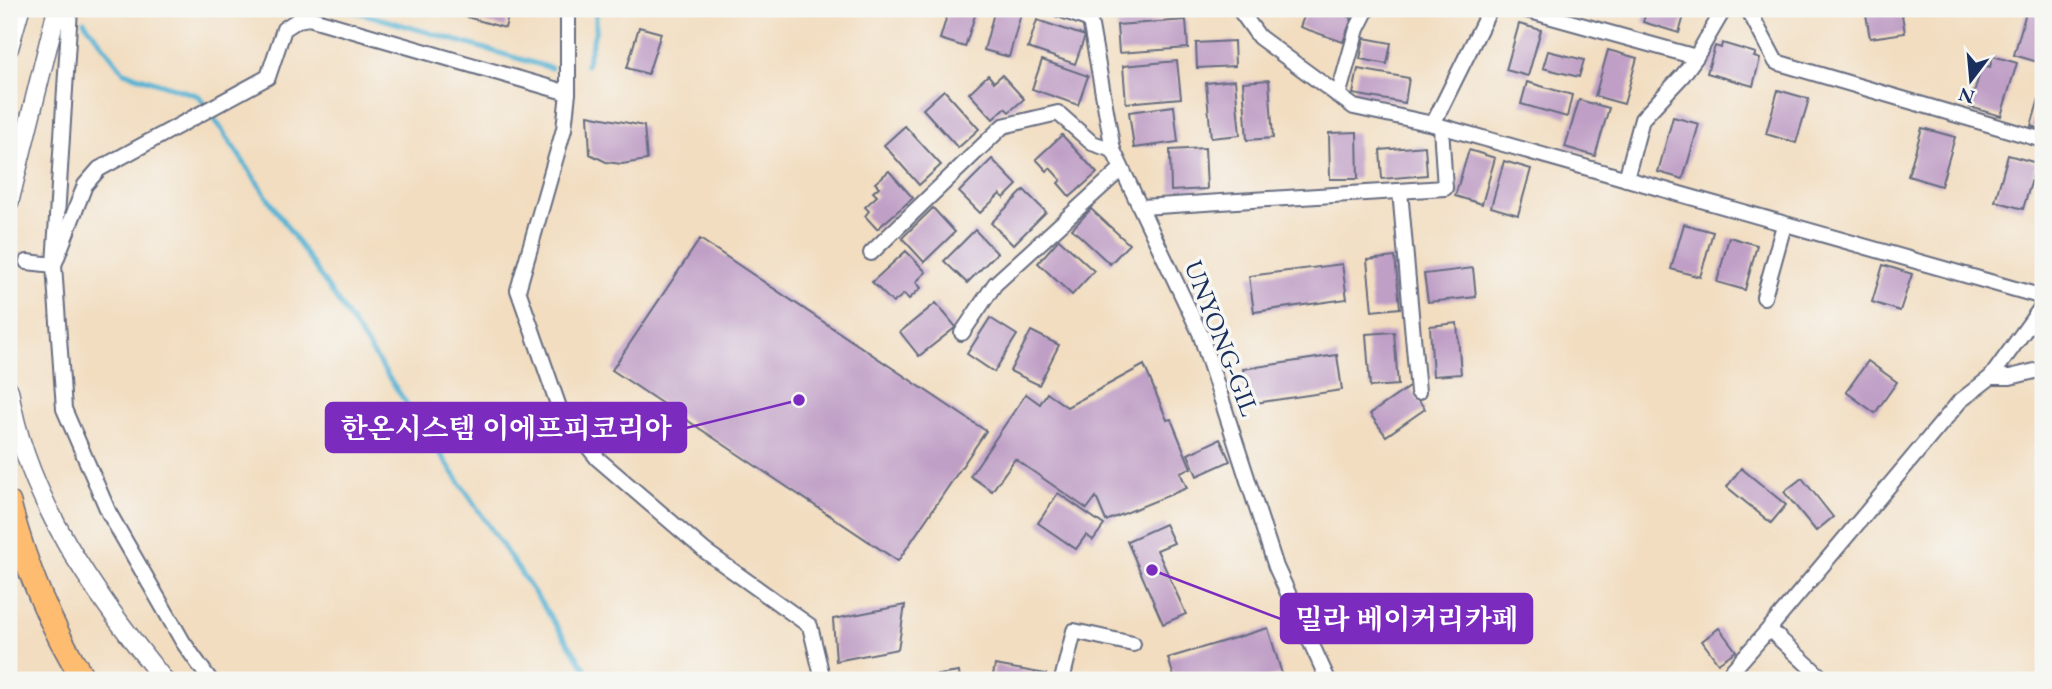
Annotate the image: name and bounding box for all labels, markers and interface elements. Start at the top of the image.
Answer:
north arrow [1937,46,2007,116]
text: N [1955,82,1977,110]
street label: UNYONG-GIL [1177,255,1267,421]
callout: 한온시스템 이에프피코리아 [326,403,686,452]
text: 한온시스템 이에프피코리아 [340,410,673,446]
callout: 밀라 베이커리카페 [1281,594,1532,643]
text: 밀라 베이커리카페 [1295,601,1519,637]

